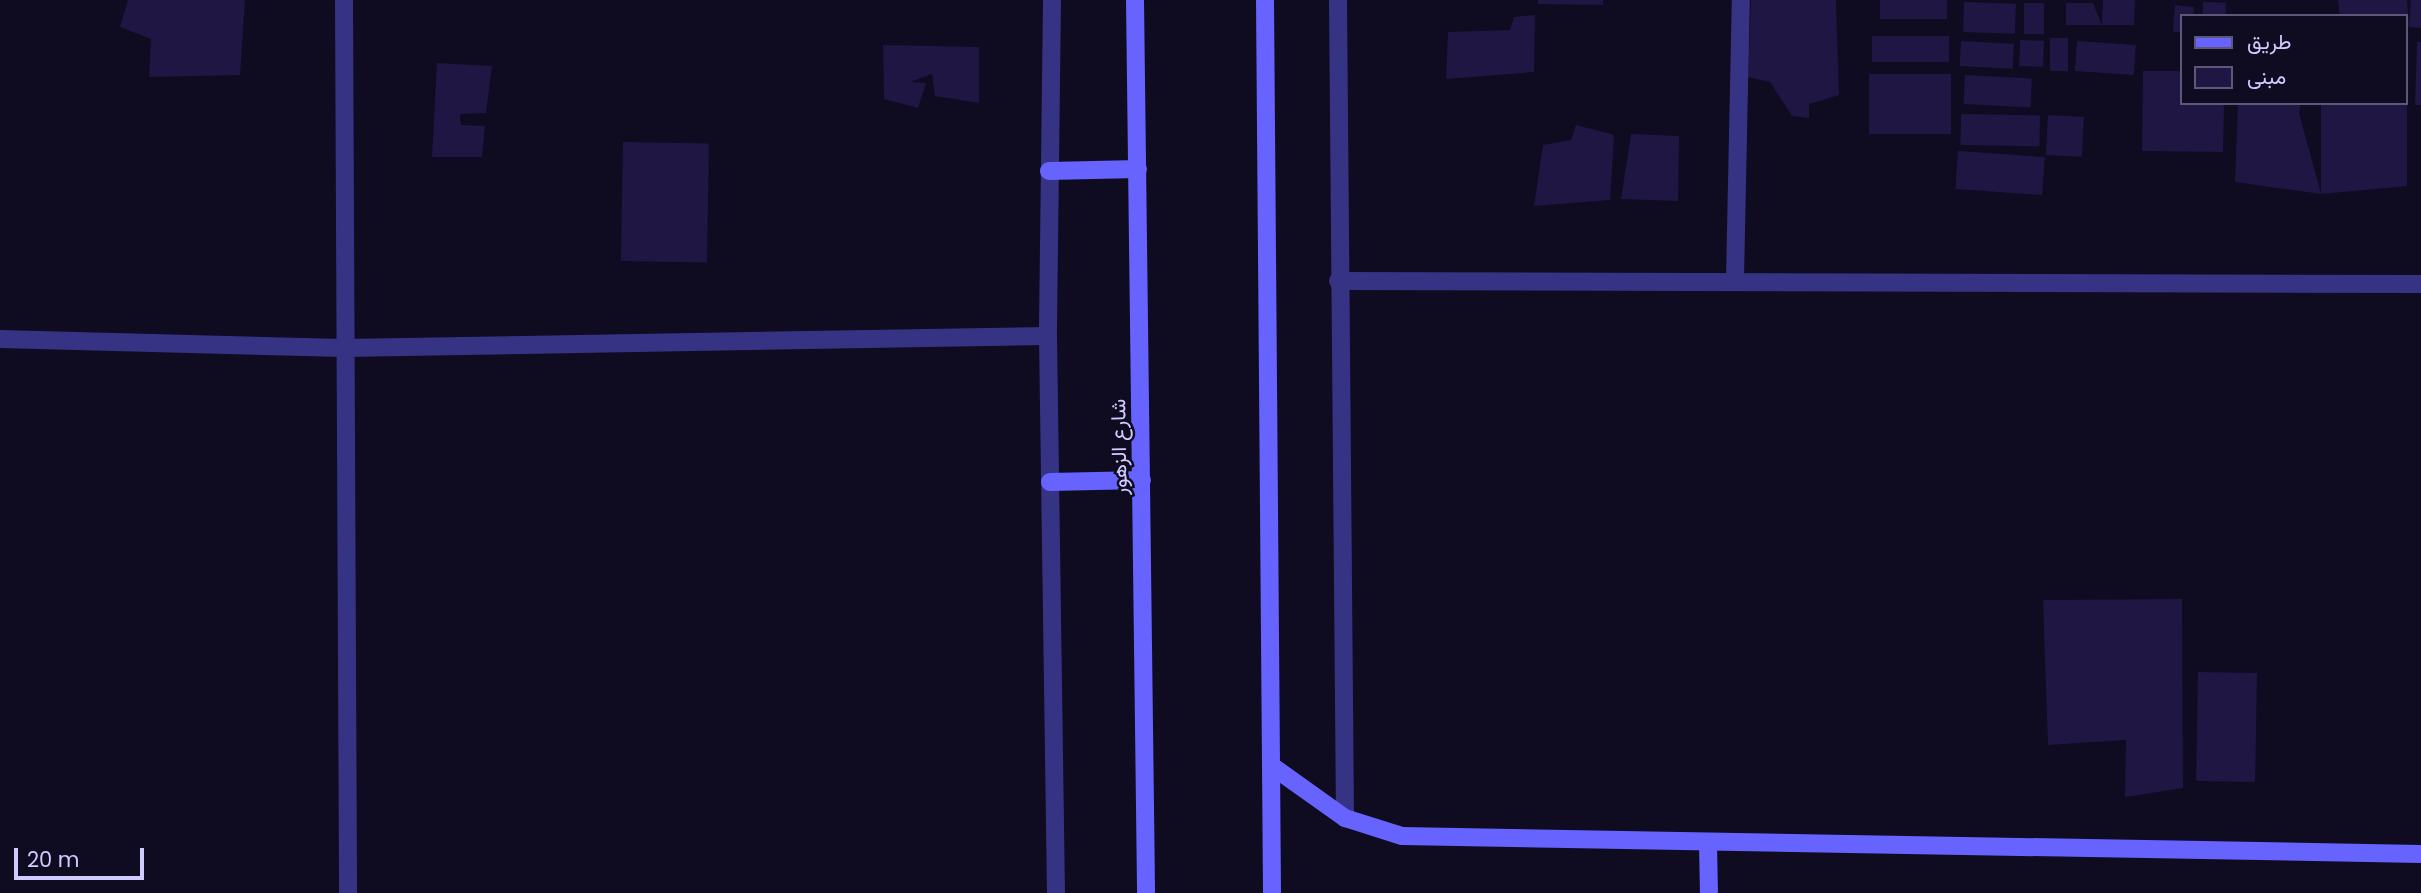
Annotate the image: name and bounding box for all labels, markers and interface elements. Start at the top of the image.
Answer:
legend [2180,14,2407,105]
text: طريق [2247,27,2292,56]
text: مبنى [2247,62,2286,91]
street label: شارع الزهور [1106,399,1132,495]
scale bar [18,834,147,878]
text: 20 m [27,845,80,874]

